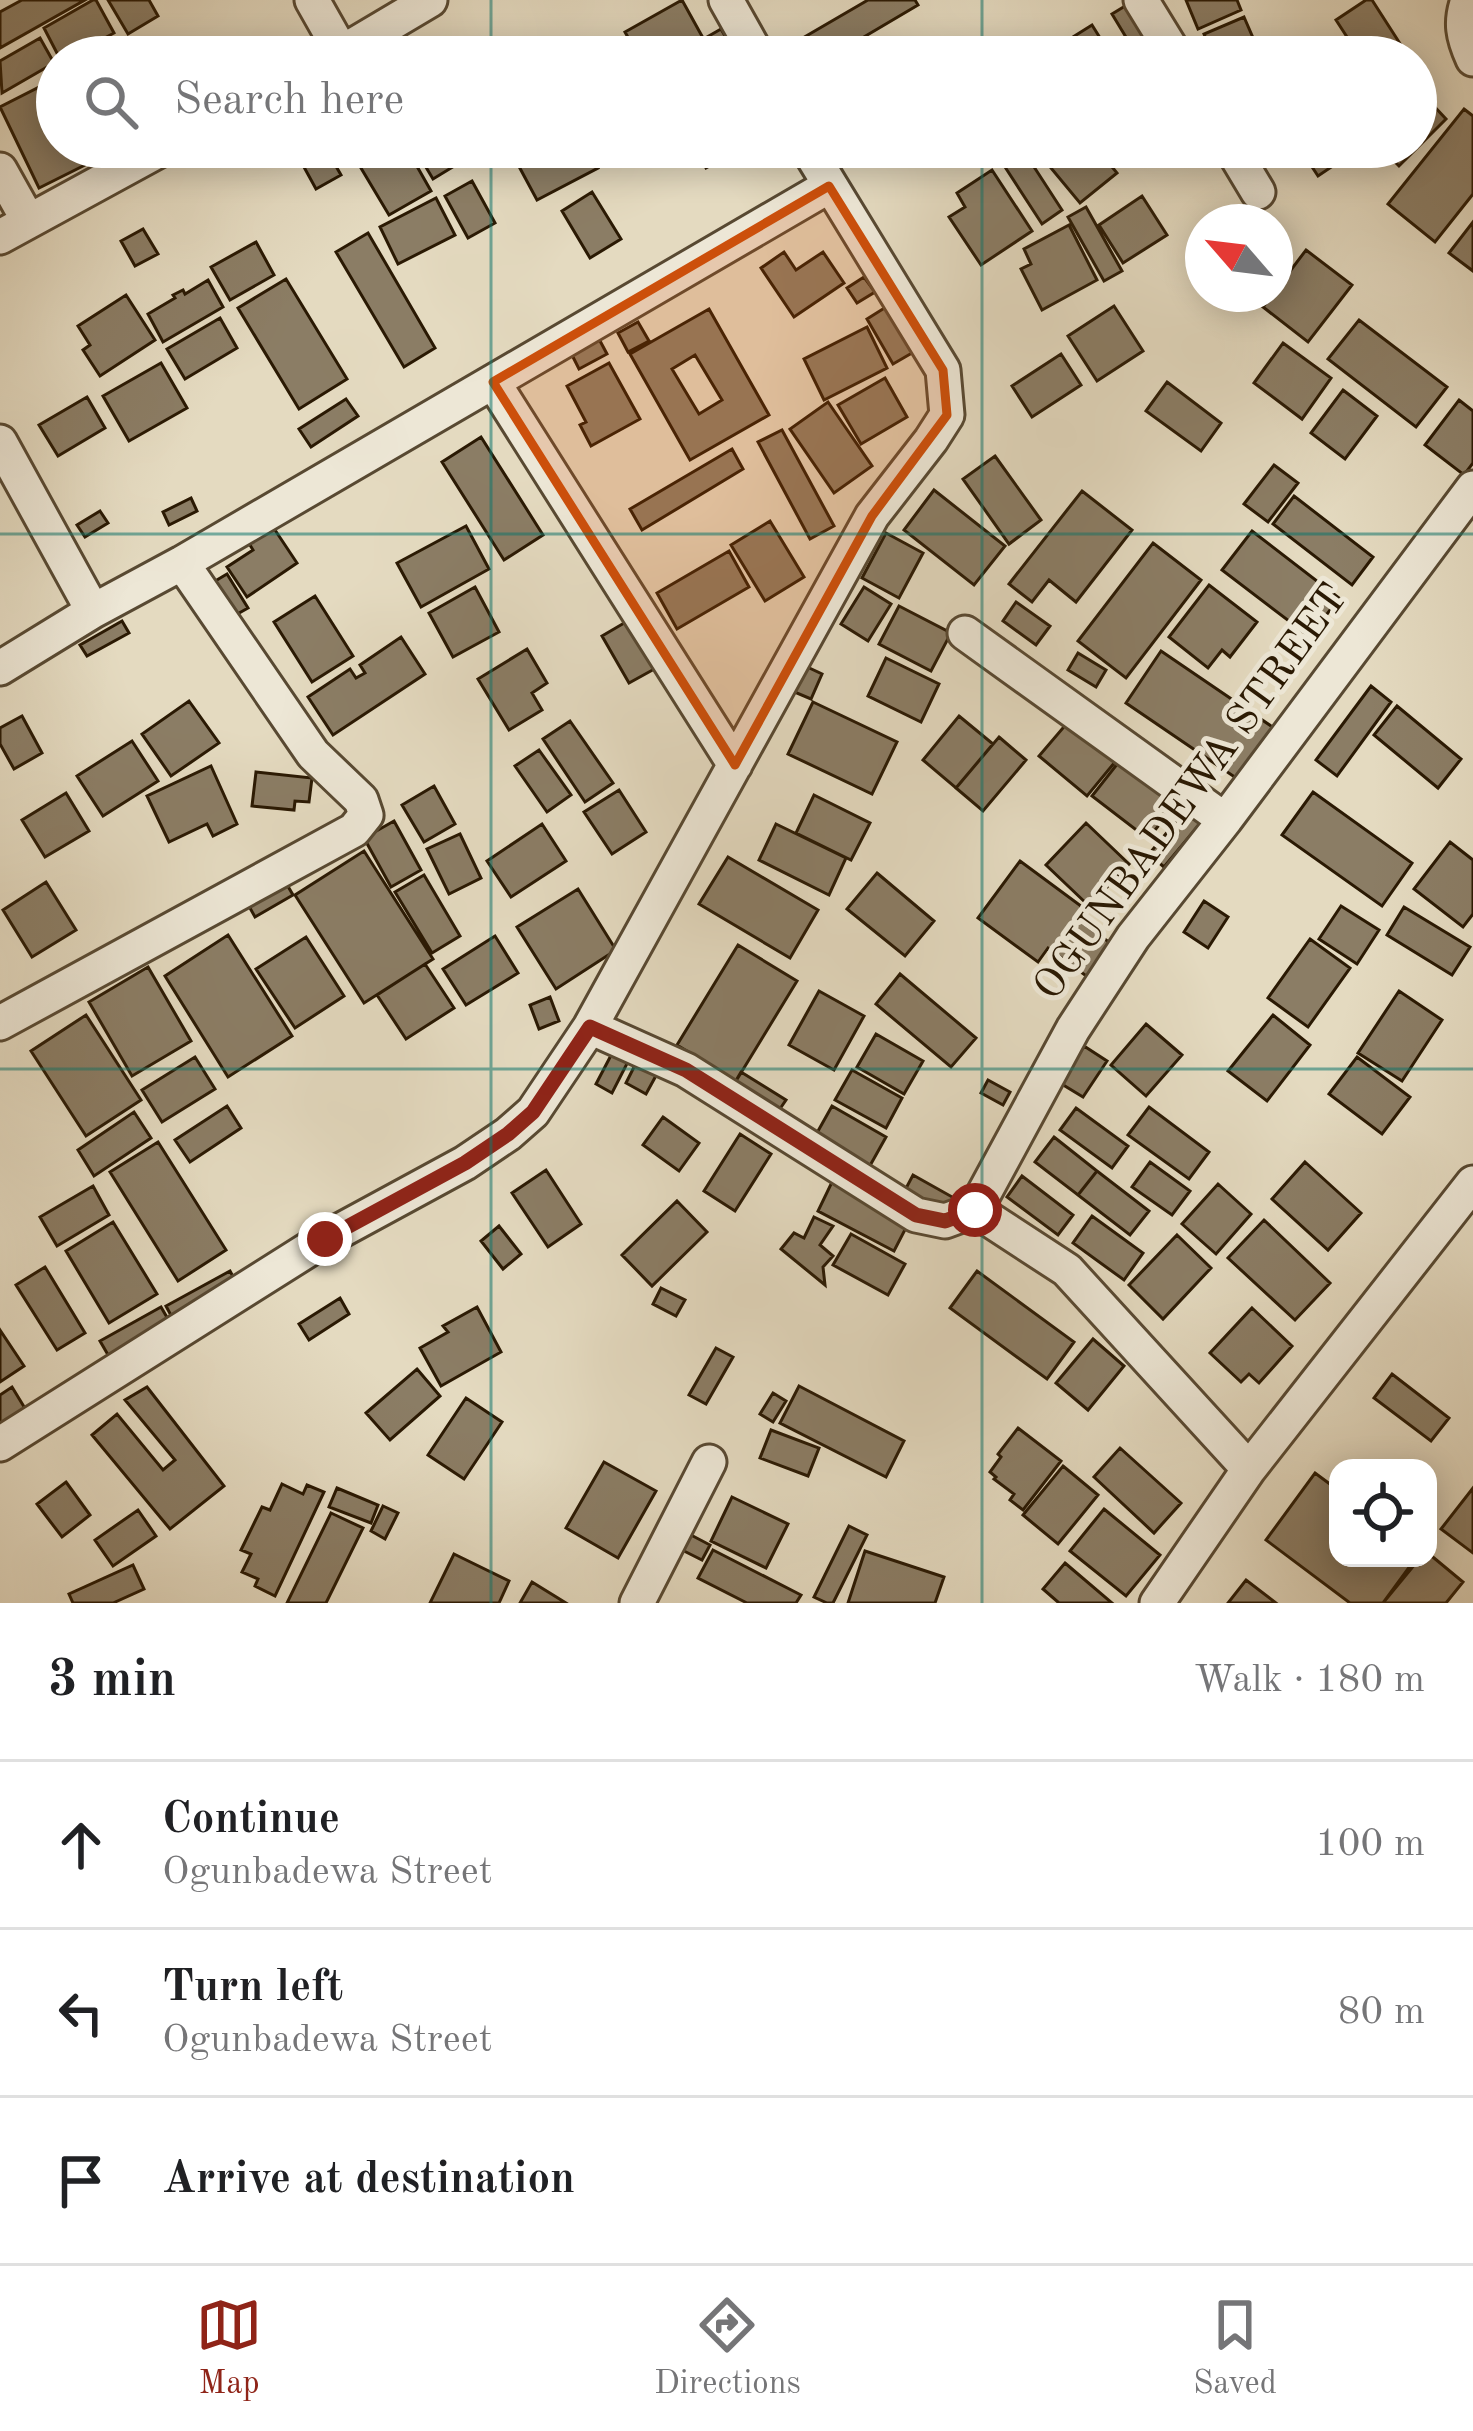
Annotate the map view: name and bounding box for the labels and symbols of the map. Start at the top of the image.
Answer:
north arrow [1185,204,1293,312]
street label: OGUNBADEWA STREET [1027,577,1357,1009]
route start [948,1183,1002,1237]
route end [298,1212,352,1266]

